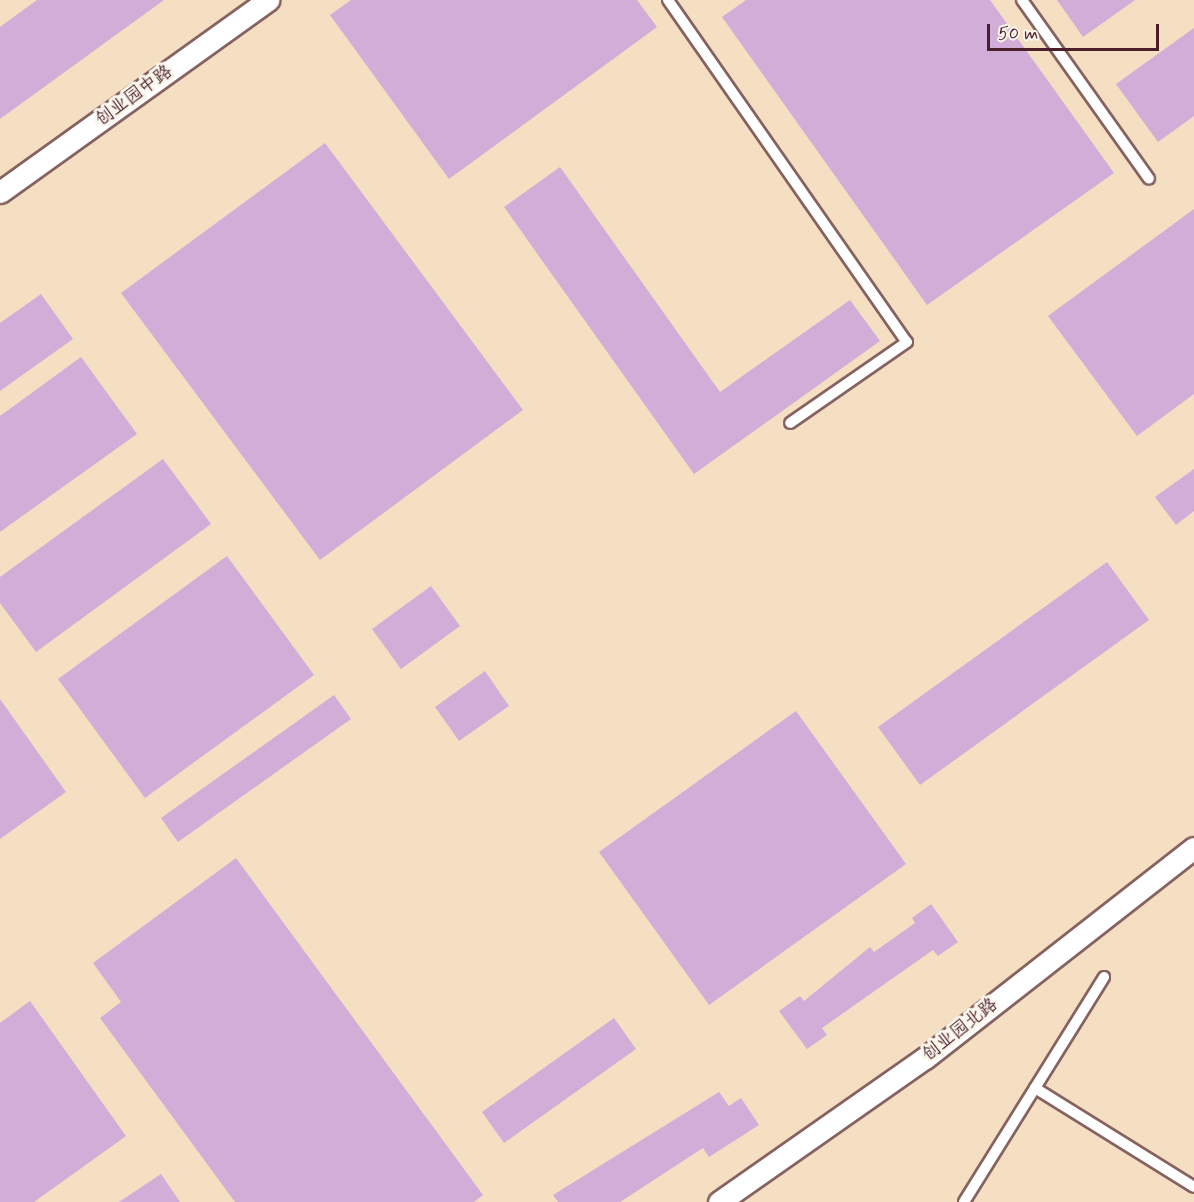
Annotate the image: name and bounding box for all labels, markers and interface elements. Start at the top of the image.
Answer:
scale bar [990,12,1162,50]
text: 50 m [998,22,1038,46]
street label: 创业园中路 [91,61,177,131]
street label: 创业园北路 [918,994,1002,1066]

